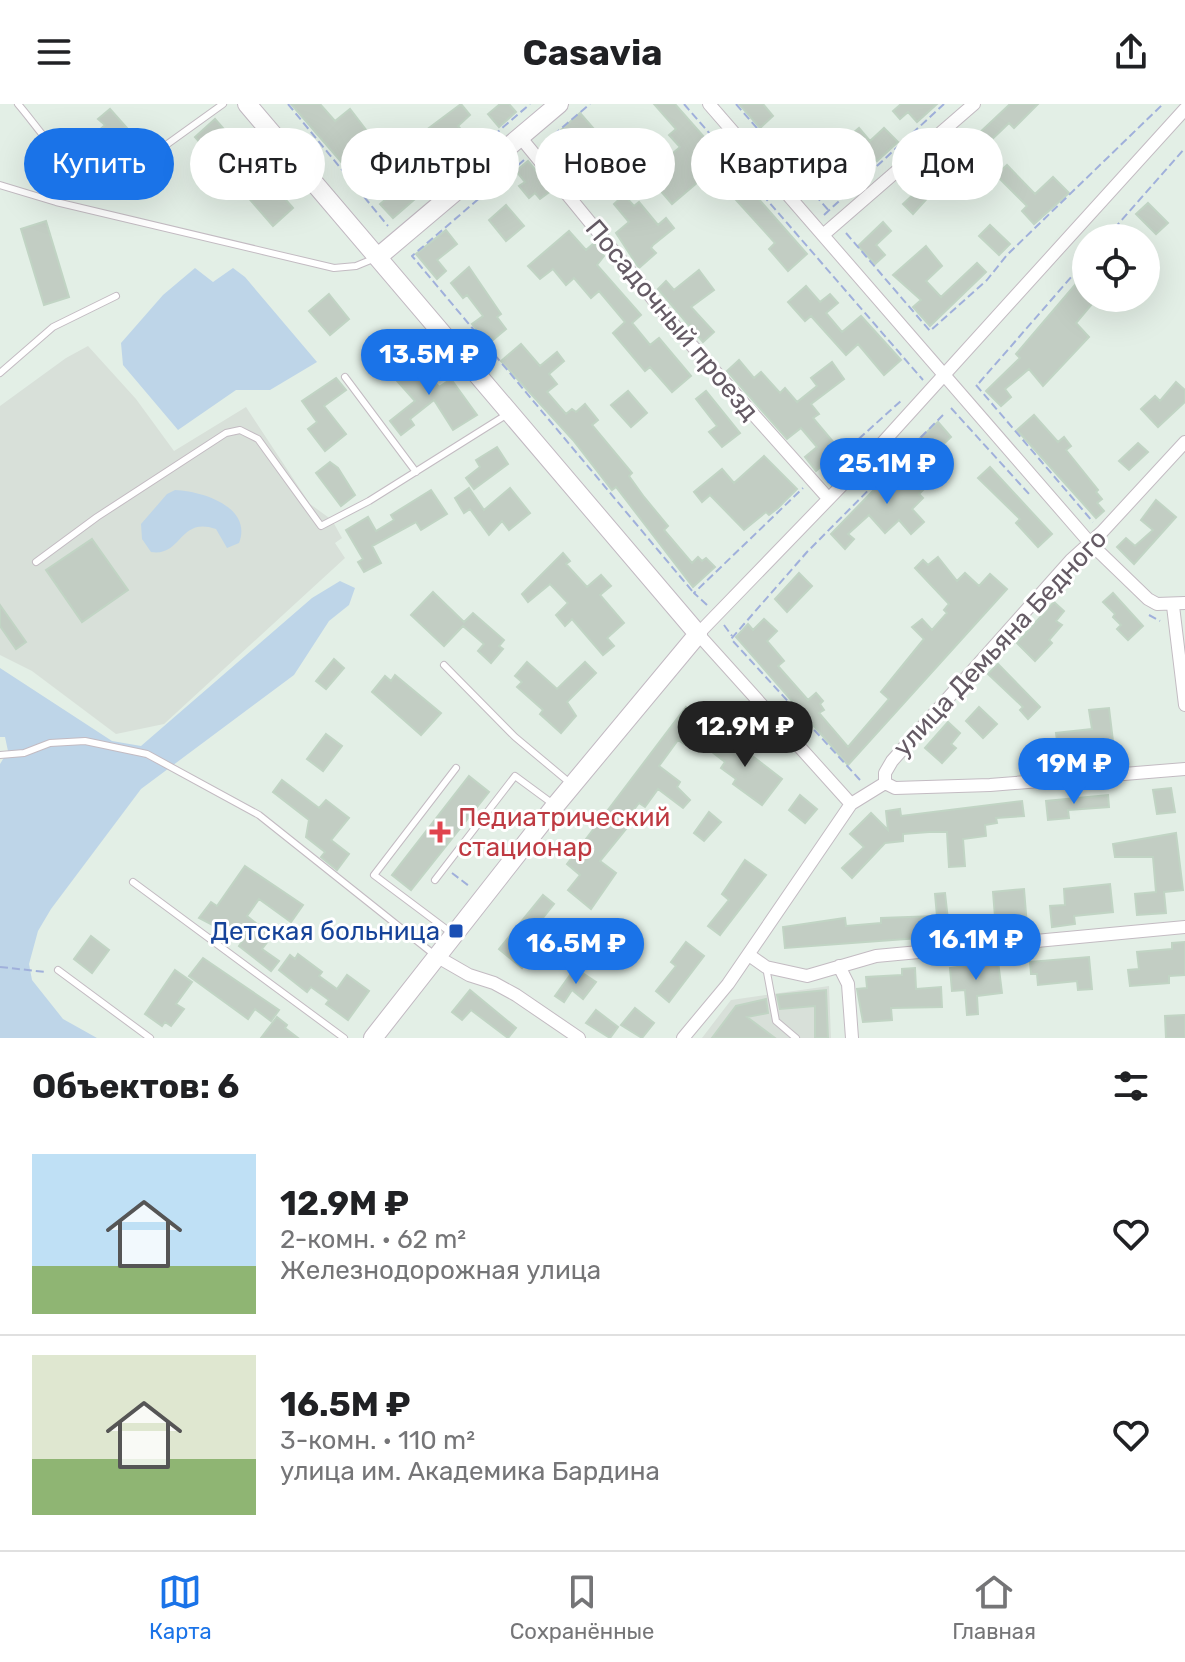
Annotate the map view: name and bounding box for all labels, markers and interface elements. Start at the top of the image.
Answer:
icon: menu [32,30,76,74]
icon: share [1109,30,1153,74]
text: Casavia [522,31,663,74]
chip: Купить [24,128,174,200]
chip: Снять [190,128,325,200]
chip: Фильтры [341,128,519,200]
chip: Новое [535,128,675,200]
chip: Квартира [691,128,876,200]
chip: Дом [892,128,1003,200]
street label: Посадочный проезд [579,213,765,427]
map controls [1072,224,1160,312]
button: locate [1072,224,1160,312]
pin: 13.5M ₽ [355,329,503,397]
text: 13.5M ₽ [379,339,479,370]
pin: 25.1M ₽ [813,438,961,506]
text: 25.1M ₽ [838,448,936,479]
street label: улица Демьяна Бедного [887,523,1113,763]
pin: 12.9M ₽ [671,701,819,769]
text: 12.9M ₽ [696,711,794,742]
pin: 19M ₽ [1018,738,1130,806]
text: 19M ₽ [1036,748,1112,779]
place label: Педиатрический стационар [458,802,670,863]
marker: Педиатрический стационар [429,821,451,843]
pin: 16.1M ₽ [902,914,1050,982]
place label: Детская больница [211,916,440,947]
pin: 16.5M ₽ [502,918,650,986]
marker: Детская больница [447,922,465,940]
text: 16.1M ₽ [929,924,1023,955]
text: 16.5M ₽ [526,928,626,959]
icon: filters [1109,1064,1153,1108]
text: Объектов: 6 [32,1066,239,1107]
text: 12.9M ₽ [280,1183,409,1224]
icon: home [96,1186,192,1282]
icon: heart [1109,1212,1153,1256]
text: 2-комн. · 62 m² [280,1224,466,1255]
text: Железнодорожная улица [280,1255,601,1286]
text: 16.5M ₽ [280,1384,411,1425]
icon: home [96,1387,192,1483]
icon: heart [1109,1413,1153,1457]
text: 3-комн. · 110 m² [280,1425,475,1456]
text: улица им. Академика Бардина [280,1456,660,1487]
tab: Карта [149,1570,212,1645]
tab: Сохранённые [510,1570,654,1645]
tab: Главная [952,1570,1036,1645]

